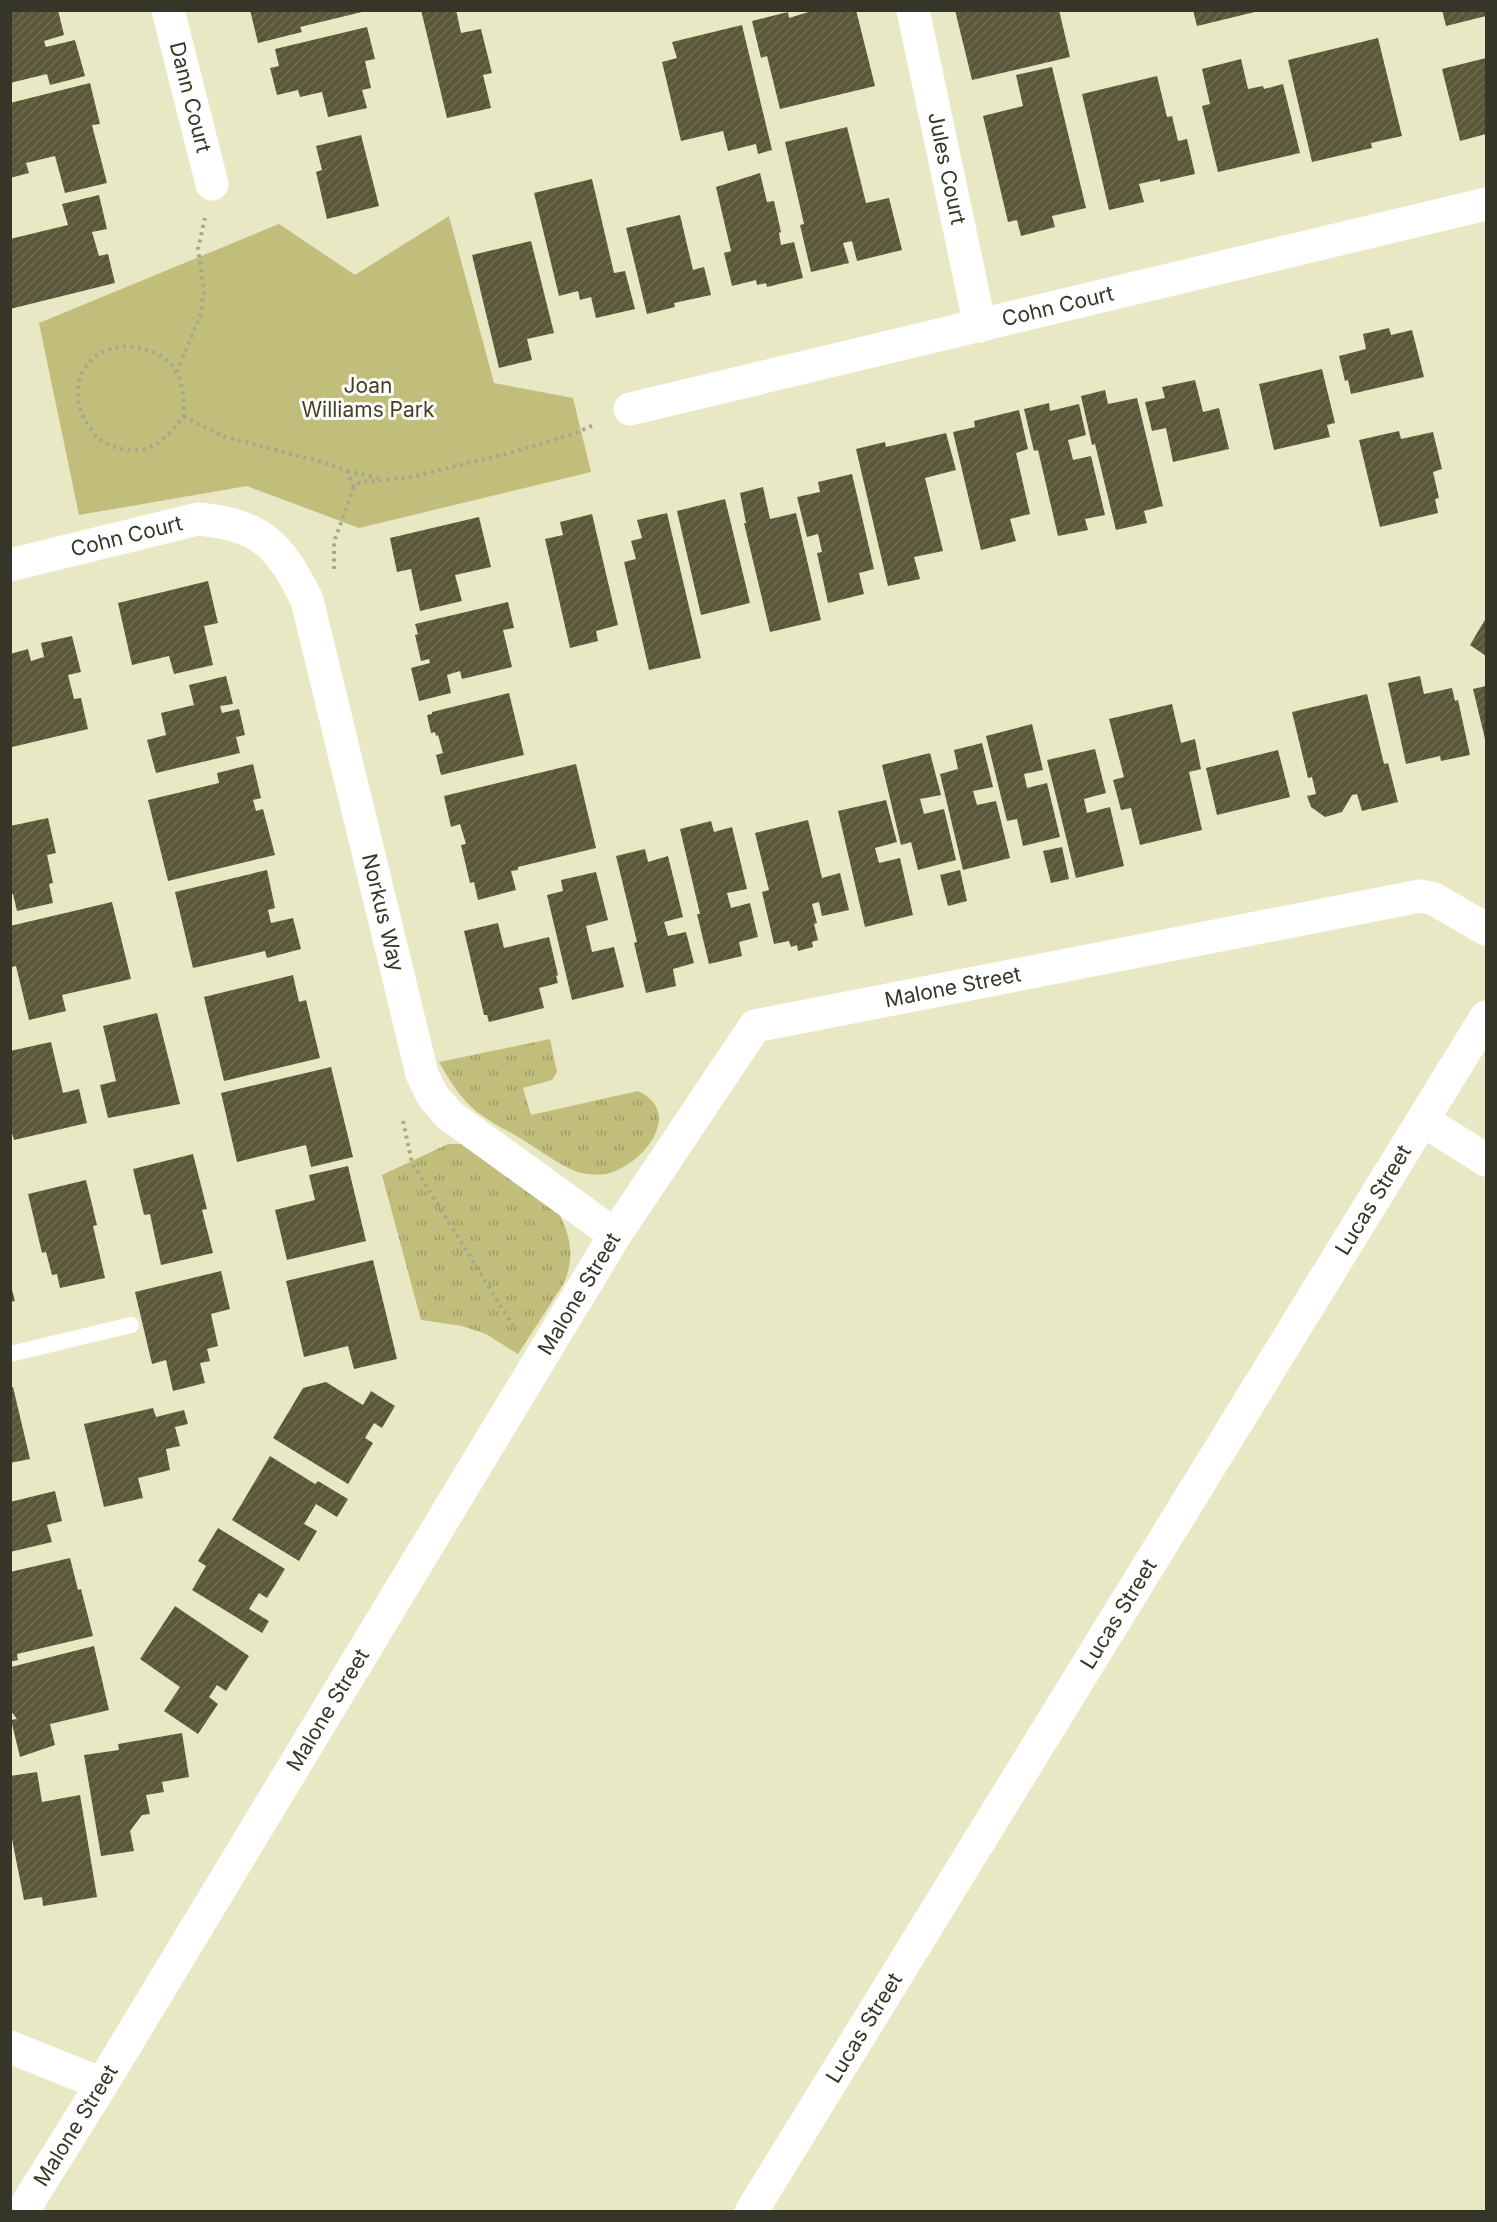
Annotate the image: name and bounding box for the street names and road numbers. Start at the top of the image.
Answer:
street label: Dann Court [165,39,217,155]
street label: Jules Court [923,110,971,227]
street label: Cohn Court [999,281,1116,331]
street label: Cohn Court [68,510,185,562]
street label: Norkus Way [357,851,410,974]
street label: Malone Street [882,961,1023,1012]
street label: Lucas Street [1330,1140,1416,1259]
street label: Malone Street [532,1228,625,1359]
street label: Lucas Street [1075,1554,1162,1673]
street label: Malone Street [281,1644,374,1775]
street label: Lucas Street [820,1968,907,2087]
street label: Malone Street [28,2060,123,2191]

